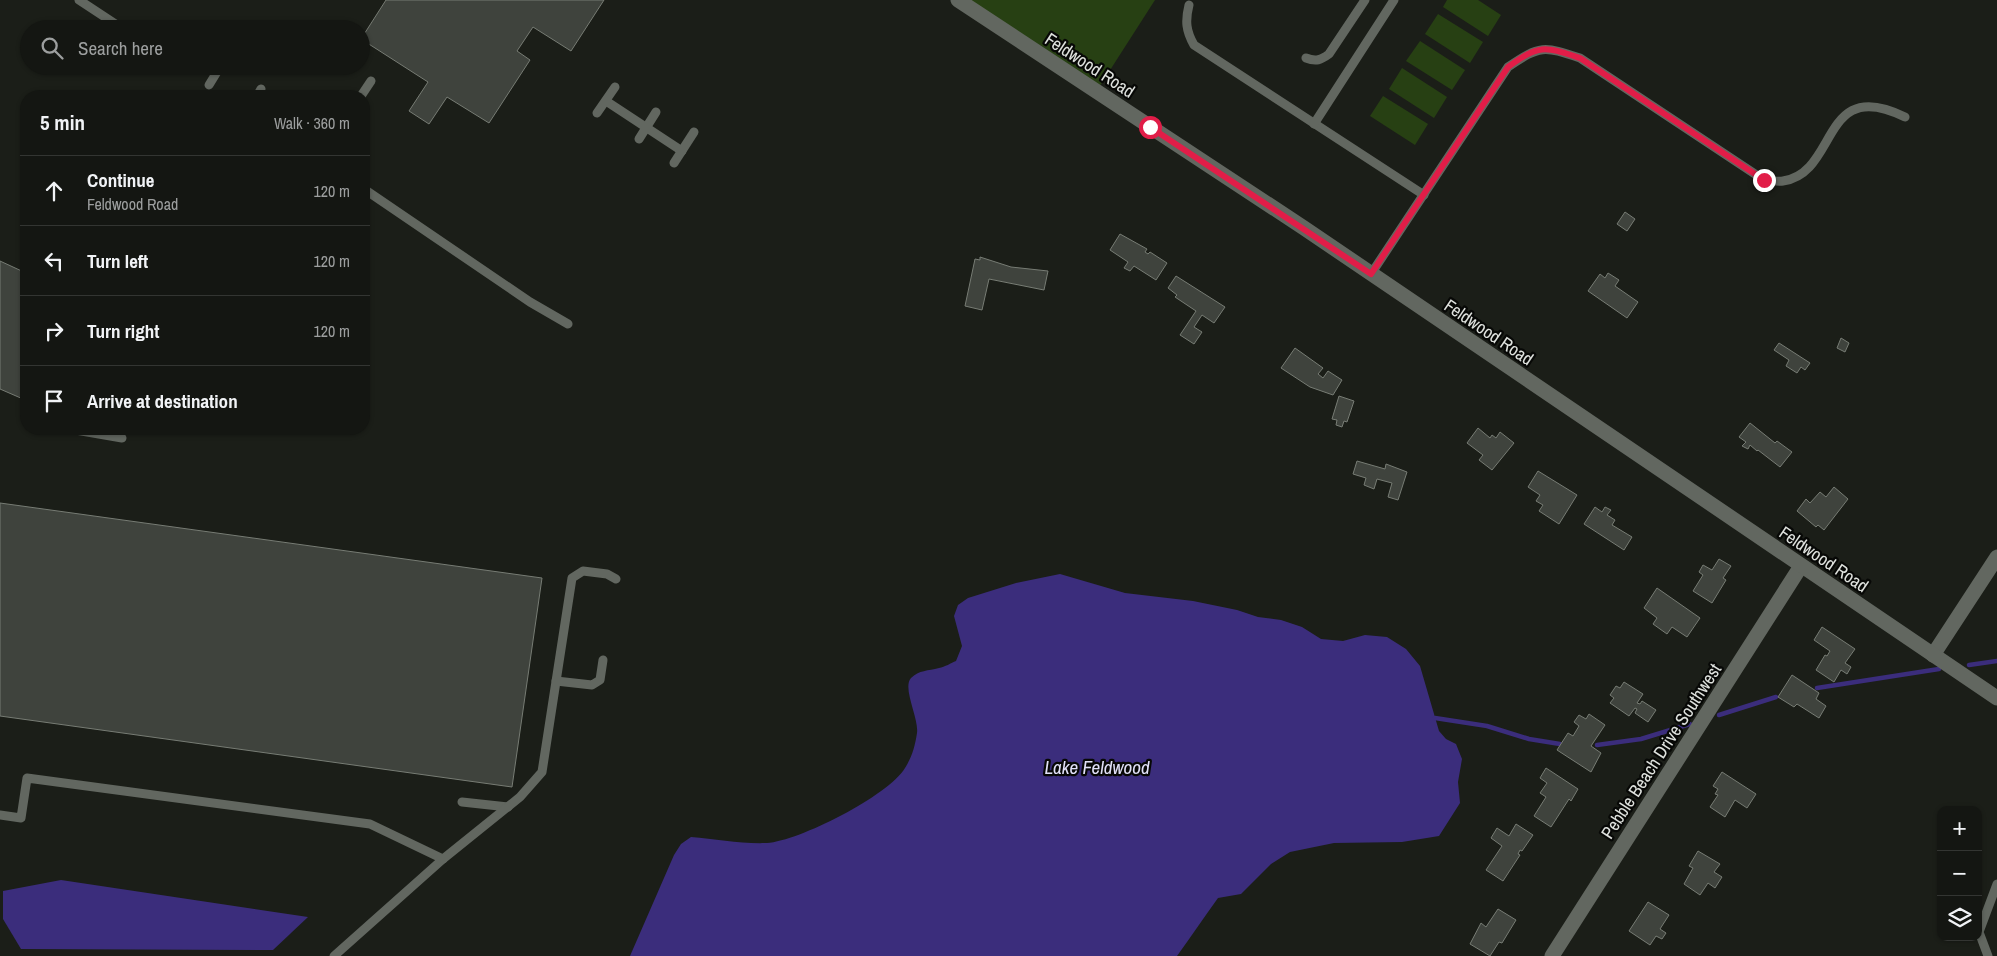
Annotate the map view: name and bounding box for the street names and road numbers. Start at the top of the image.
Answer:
street label: Feldwood Road [1040,27,1140,103]
street label: Feldwood Road [1439,293,1539,371]
street label: Feldwood Road [1774,520,1874,598]
street label: Pebble Beach Drive Southwest [1595,659,1727,843]

